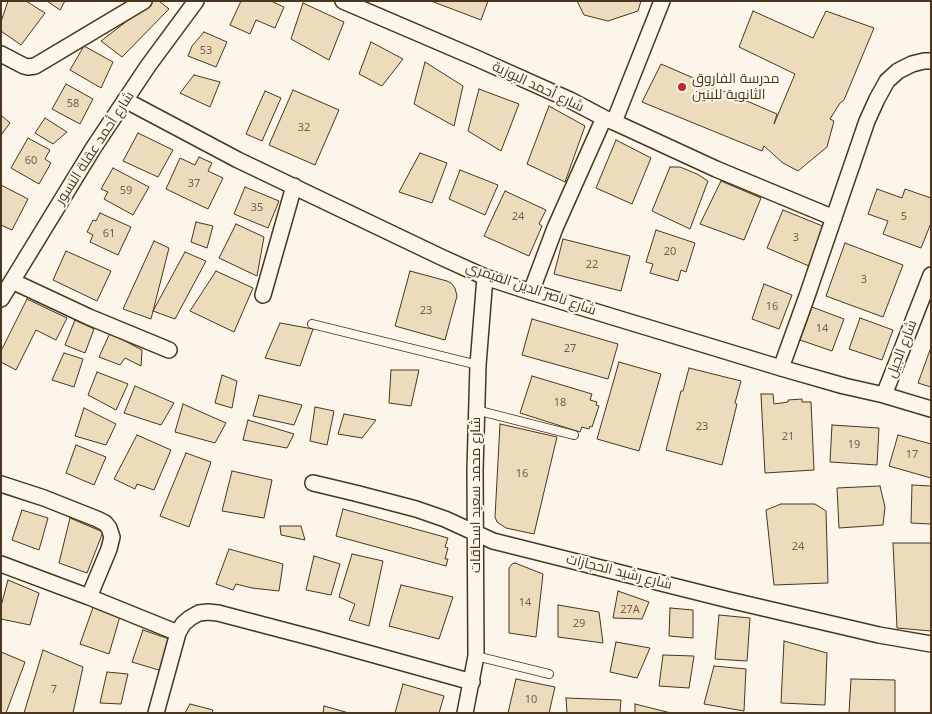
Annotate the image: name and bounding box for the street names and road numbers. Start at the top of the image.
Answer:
street label: شارع أحمد البوزية [489,58,587,116]
street label: شارع أحمد عقلة النسور [52,88,138,208]
street label: شارع ناصر الدين القيمري [464,259,598,319]
street label: شارع الجيل [883,318,921,380]
street label: شارع محمد سعيد اسحاقات [468,417,484,573]
street label: شارع رشيد الحجازات [564,551,674,593]

